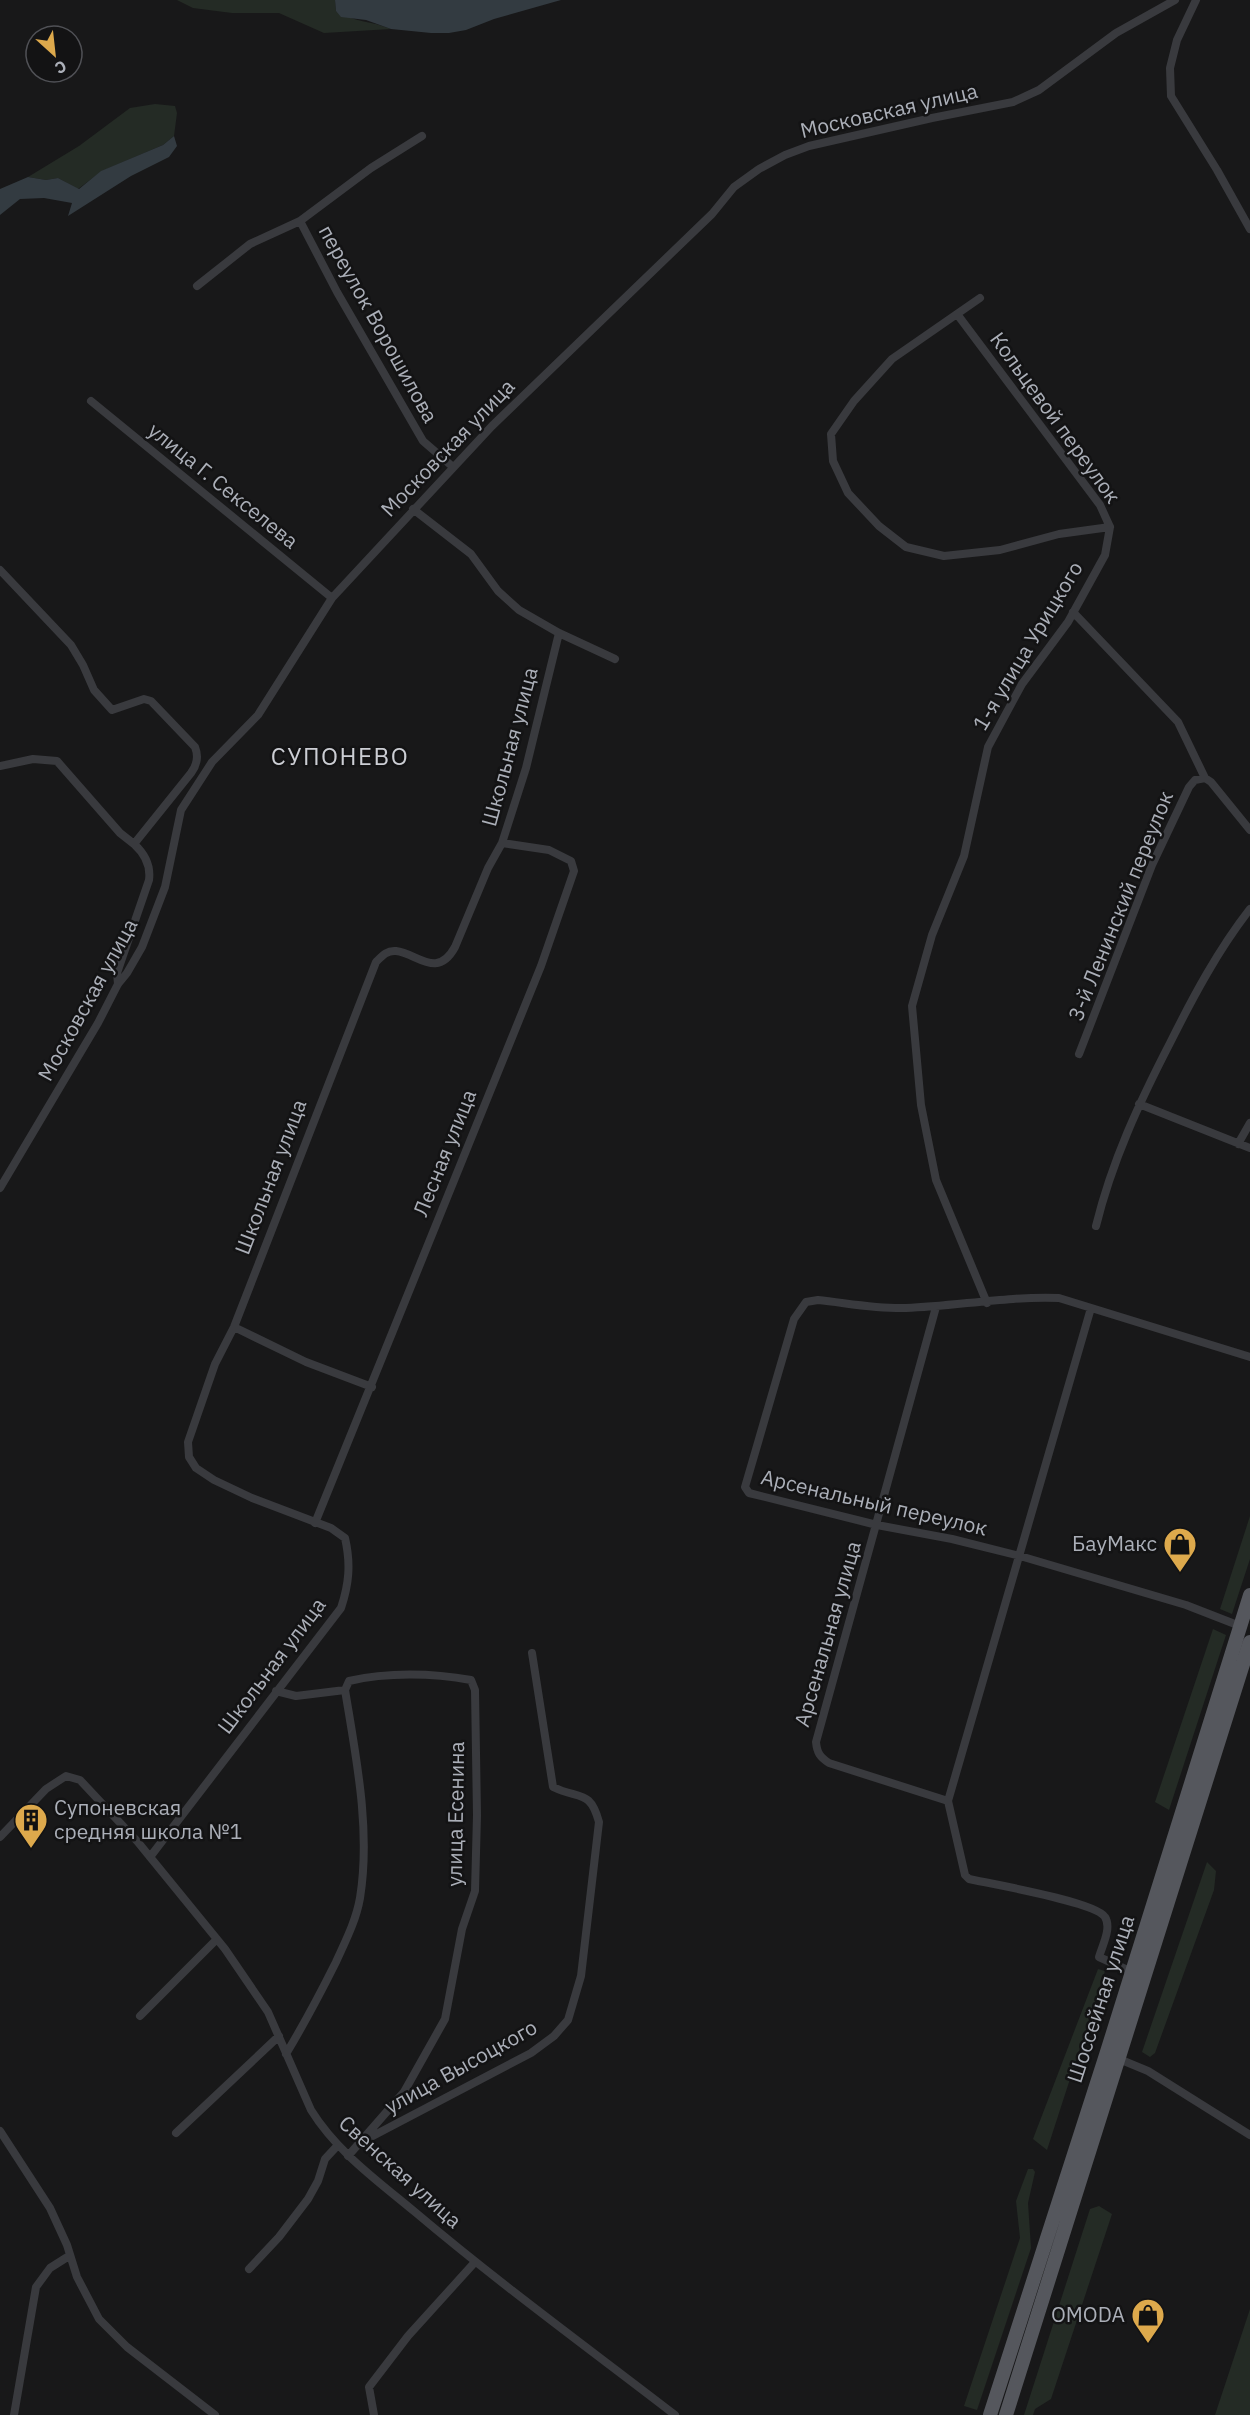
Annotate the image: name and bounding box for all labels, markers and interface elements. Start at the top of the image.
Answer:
north arrow [24,24,84,84]
text: С [52,56,70,79]
street label: Московская улица [797,76,980,144]
street label: переулок Ворошилова [313,219,445,428]
street label: Кольцевой переулок [984,326,1127,509]
street label: Московская улица [374,372,520,522]
street label: улица Г. Секселева [143,416,305,555]
street label: 1-я улица Урицкого [966,556,1089,735]
street label: Школьная улица [474,664,544,829]
district label: СУПОНЕВО [271,740,409,772]
street label: 3-й Ленинский переулок [1061,787,1179,1025]
street label: Московская улица [31,913,143,1086]
street label: Лесная улица [406,1085,482,1220]
street label: Школьная улица [228,1095,312,1258]
street label: Арсенальный переулок [758,1462,990,1542]
shop icon: БауМакс [1162,1526,1198,1573]
place label: БауМакс [1072,1529,1157,1557]
street label: Арсенальная улица [787,1538,867,1730]
street label: Школьная улица [211,1592,332,1739]
street label: улица Есенина [440,1741,470,1887]
place label: Супоневская средняя школа №1 [54,1793,242,1845]
building icon: Супоневская средняя школа №1 [13,1802,49,1849]
street label: Шоссейная улица [1060,1911,1140,2086]
street label: улица Высоцкого [379,2013,542,2120]
street label: Свенская улица [333,2109,468,2234]
shop icon: OMODA [1130,2297,1166,2344]
place label: OMODA [1051,2300,1125,2328]

